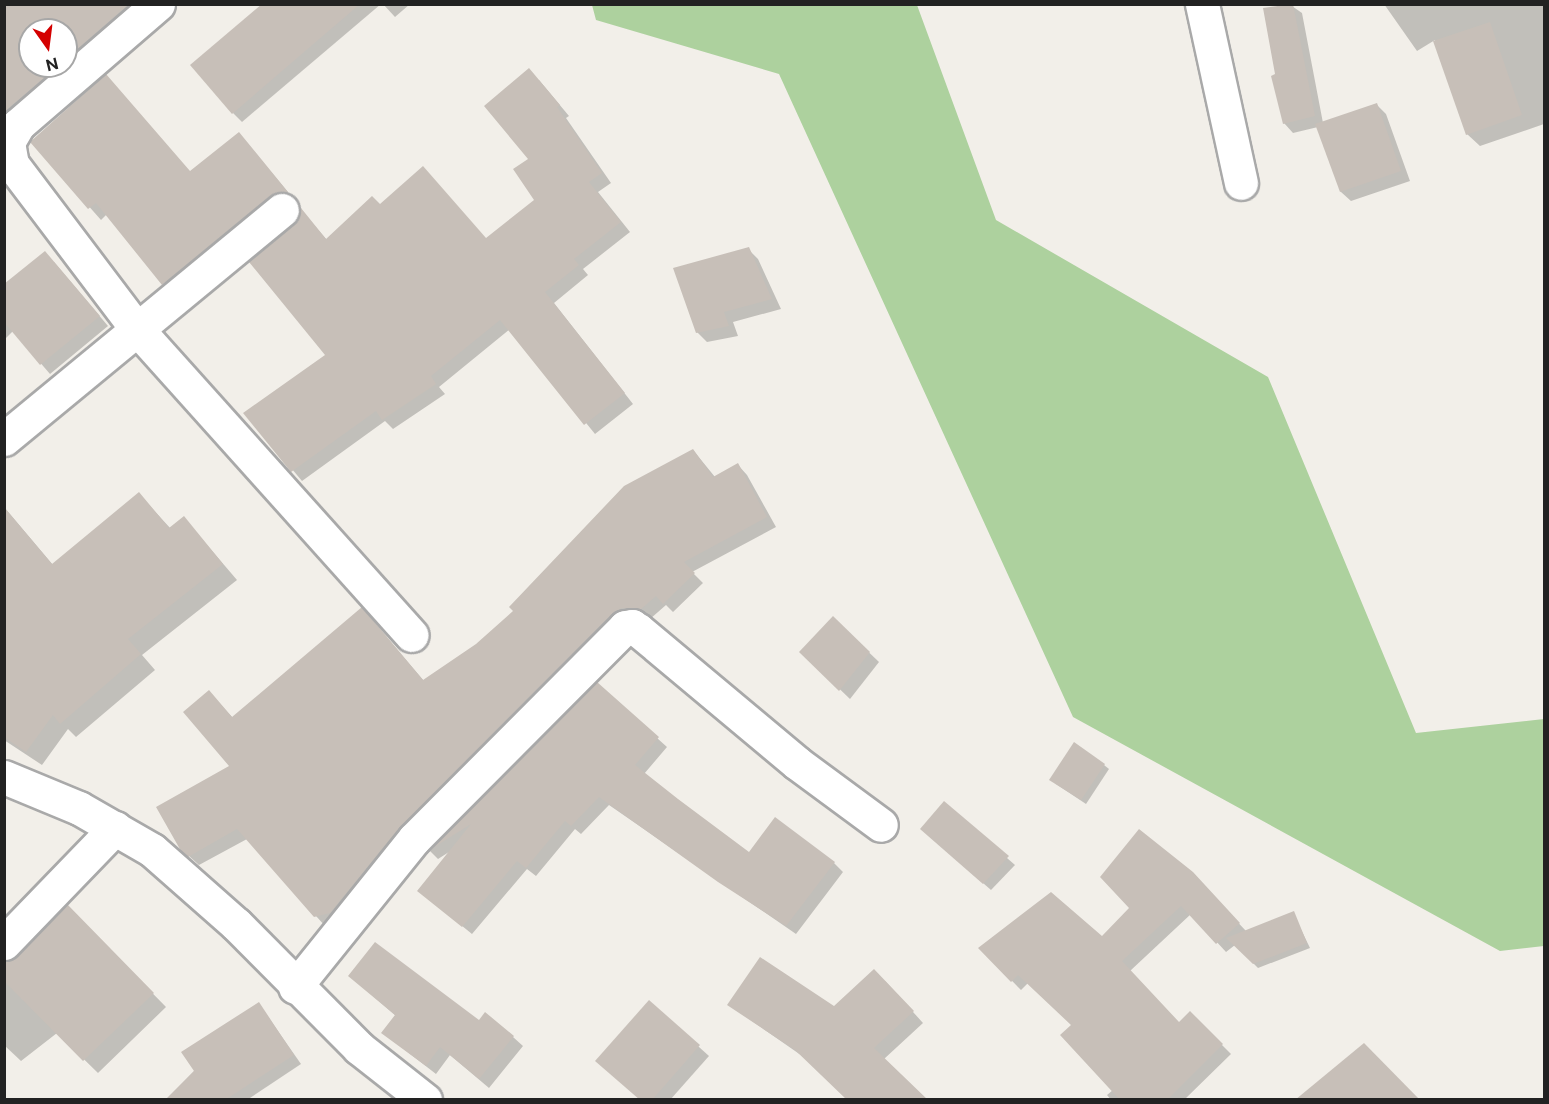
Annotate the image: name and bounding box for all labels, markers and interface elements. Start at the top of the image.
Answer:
north arrow [18,18,78,78]
text: N [44,53,60,75]

